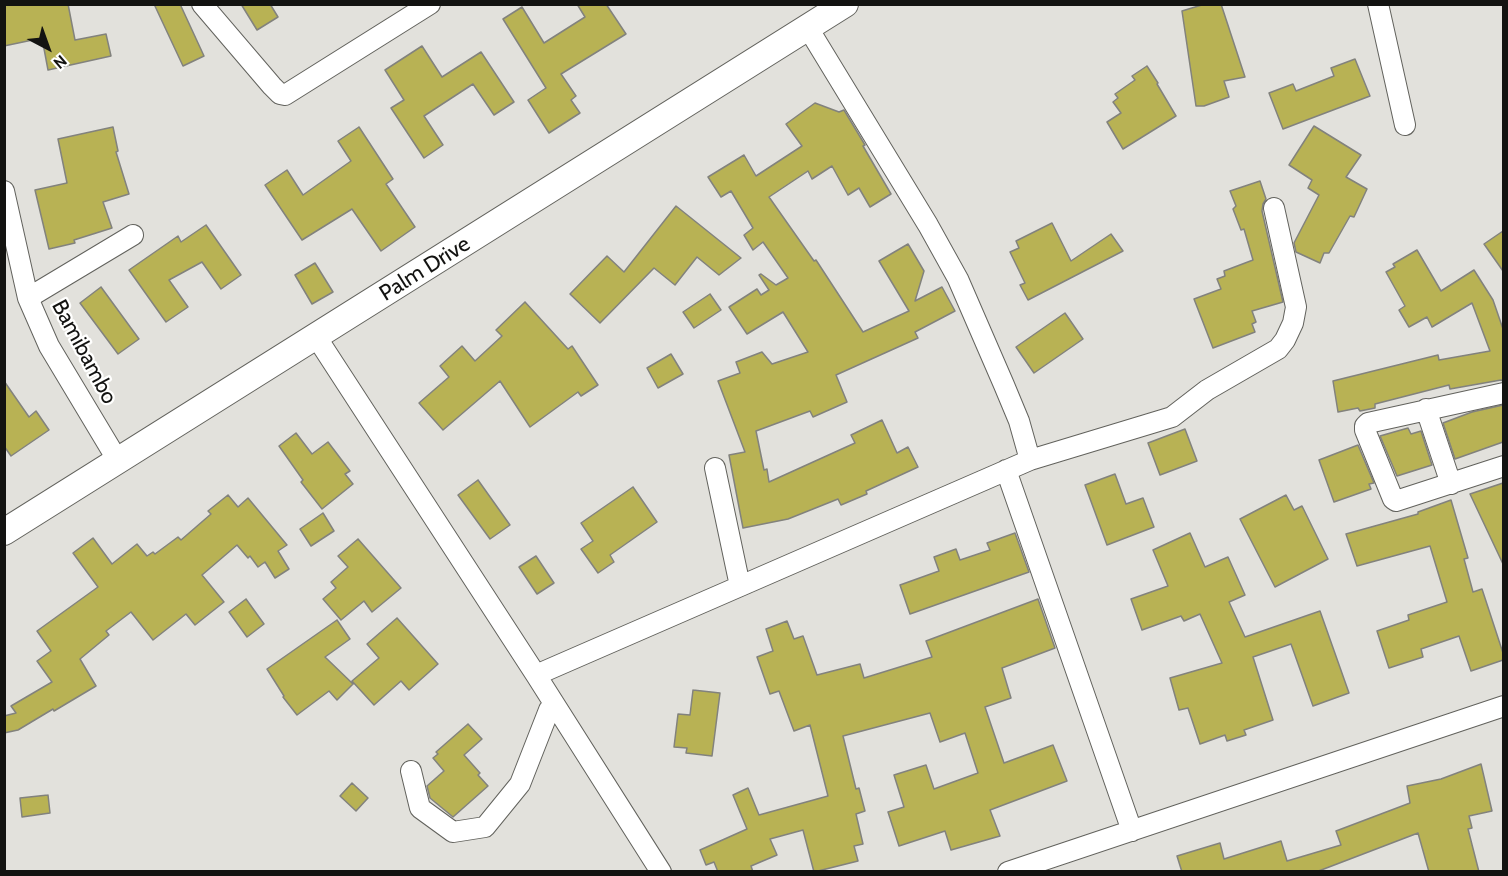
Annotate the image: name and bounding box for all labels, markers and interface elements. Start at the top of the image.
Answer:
north arrow [18,18,78,78]
text: N [50,51,71,73]
street label: Palm Drive [375,231,475,307]
street label: Bamibambo [46,295,122,409]

